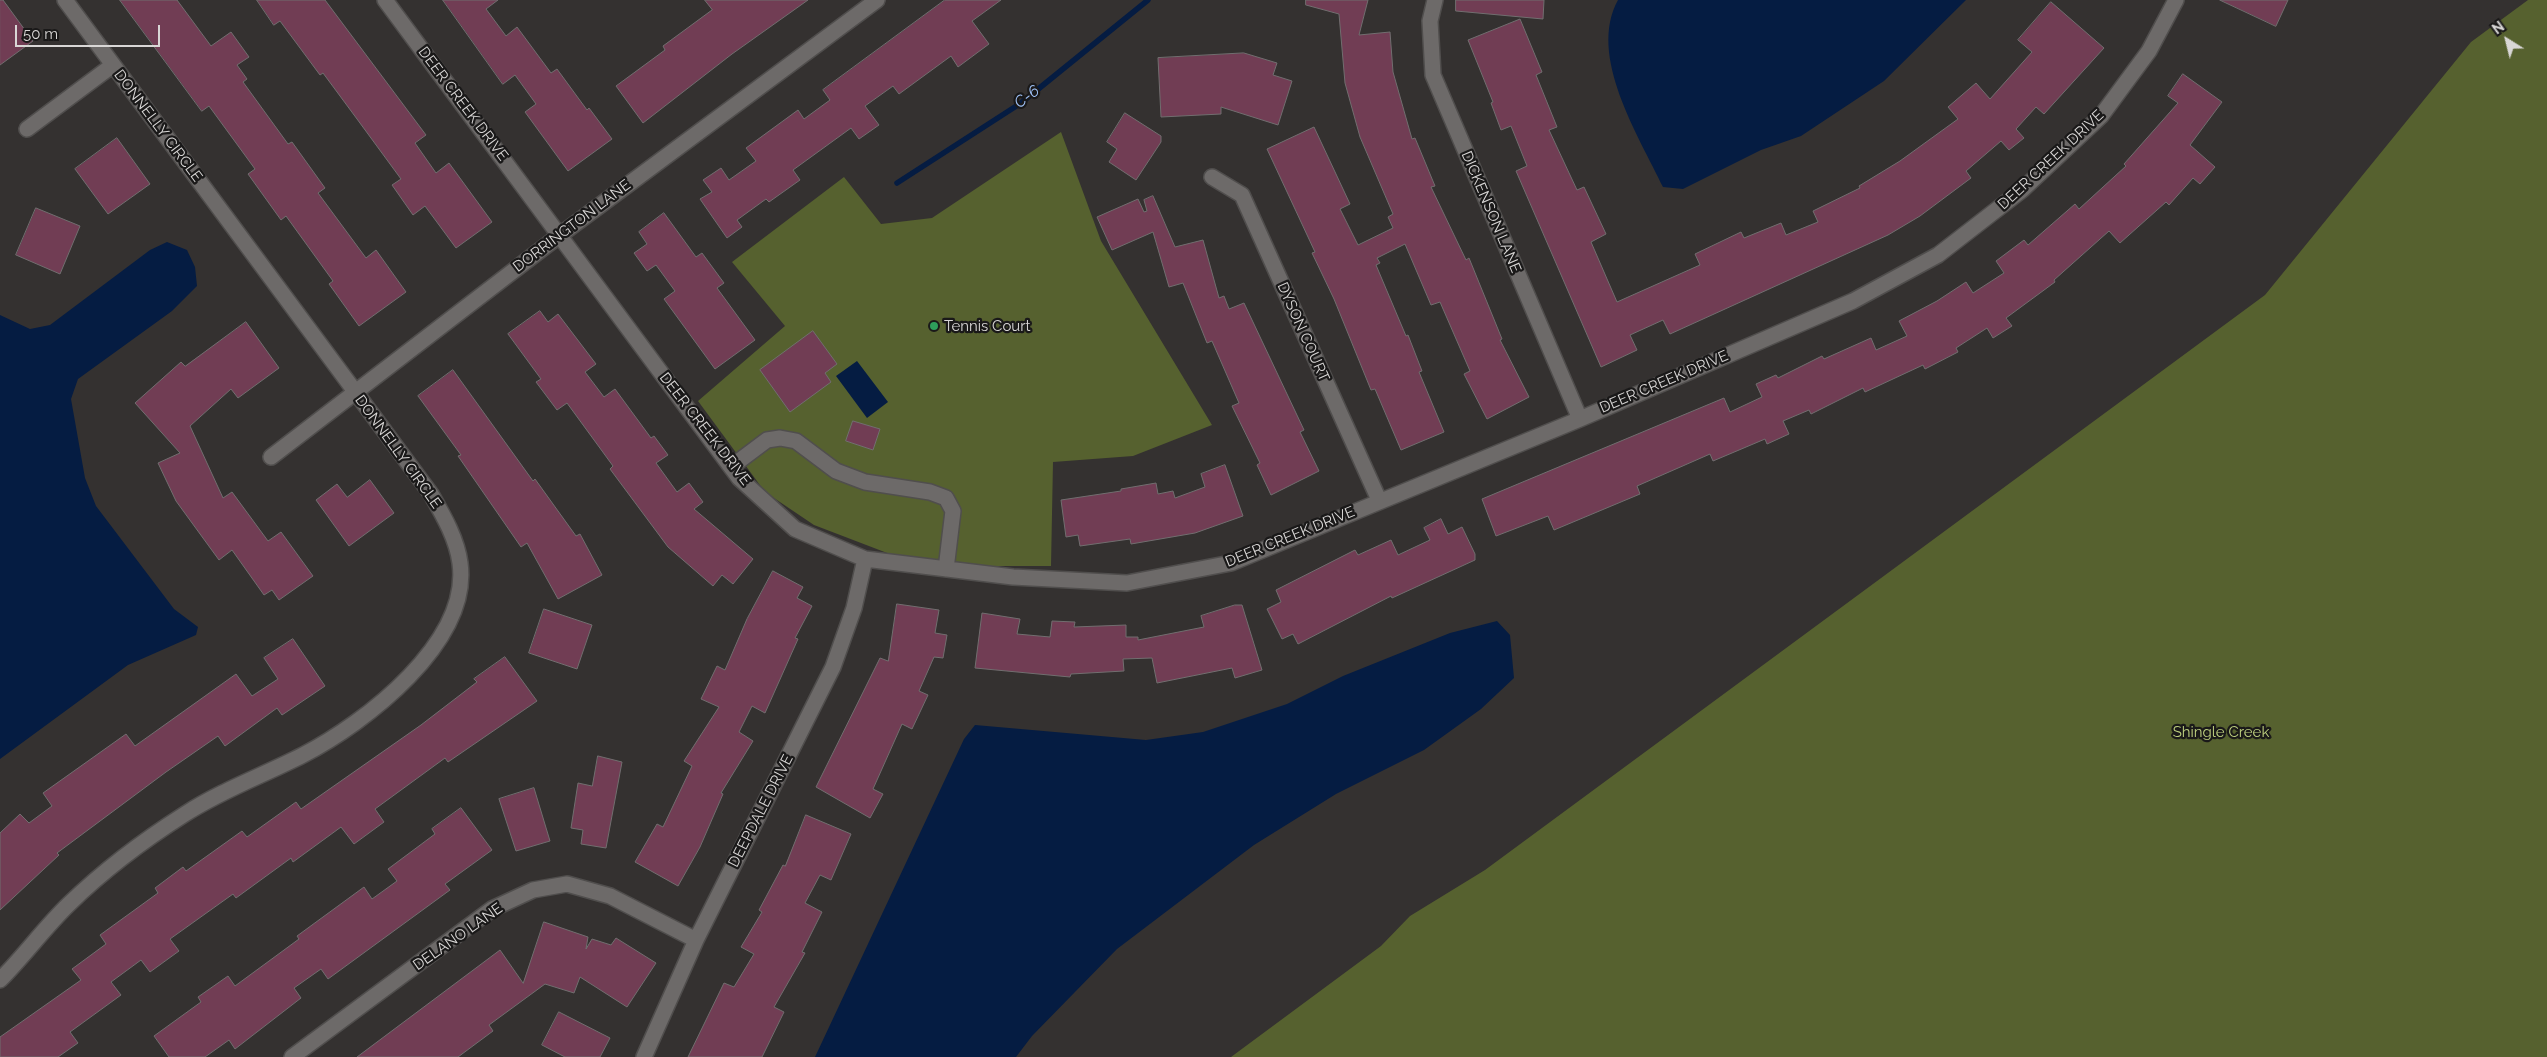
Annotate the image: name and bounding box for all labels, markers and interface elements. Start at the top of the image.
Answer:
scale bar [18,15,162,47]
north arrow [2482,15,2532,65]
text: N [2489,18,2507,37]
text: 50 m [23,25,58,43]
street label: DEER CREEK DRIVE [414,43,512,165]
street label: DONNELLY CIRCLE [110,66,206,186]
water label: C-6 [1011,81,1043,113]
street label: DEER CREEK DRIVE [1994,106,2108,214]
street label: DICKENSON LANE [1457,148,1525,276]
street label: DORRINGTON LANE [510,176,634,276]
street label: DYSON COURT [1273,280,1333,384]
place label: Tennis Court [944,317,1031,335]
marker: Tennis Court [928,320,940,332]
street label: DEER CREEK DRIVE [1597,347,1731,417]
street label: DEER CREEK DRIVE [655,369,755,489]
street label: DONNELLY CIRCLE [351,392,445,512]
street label: DEER CREEK DRIVE [1223,503,1357,571]
park label: Shingle Creek [2173,723,2269,741]
street label: DEEPDALE DRIVE [725,752,797,870]
street label: DELANO LANE [410,900,506,974]

